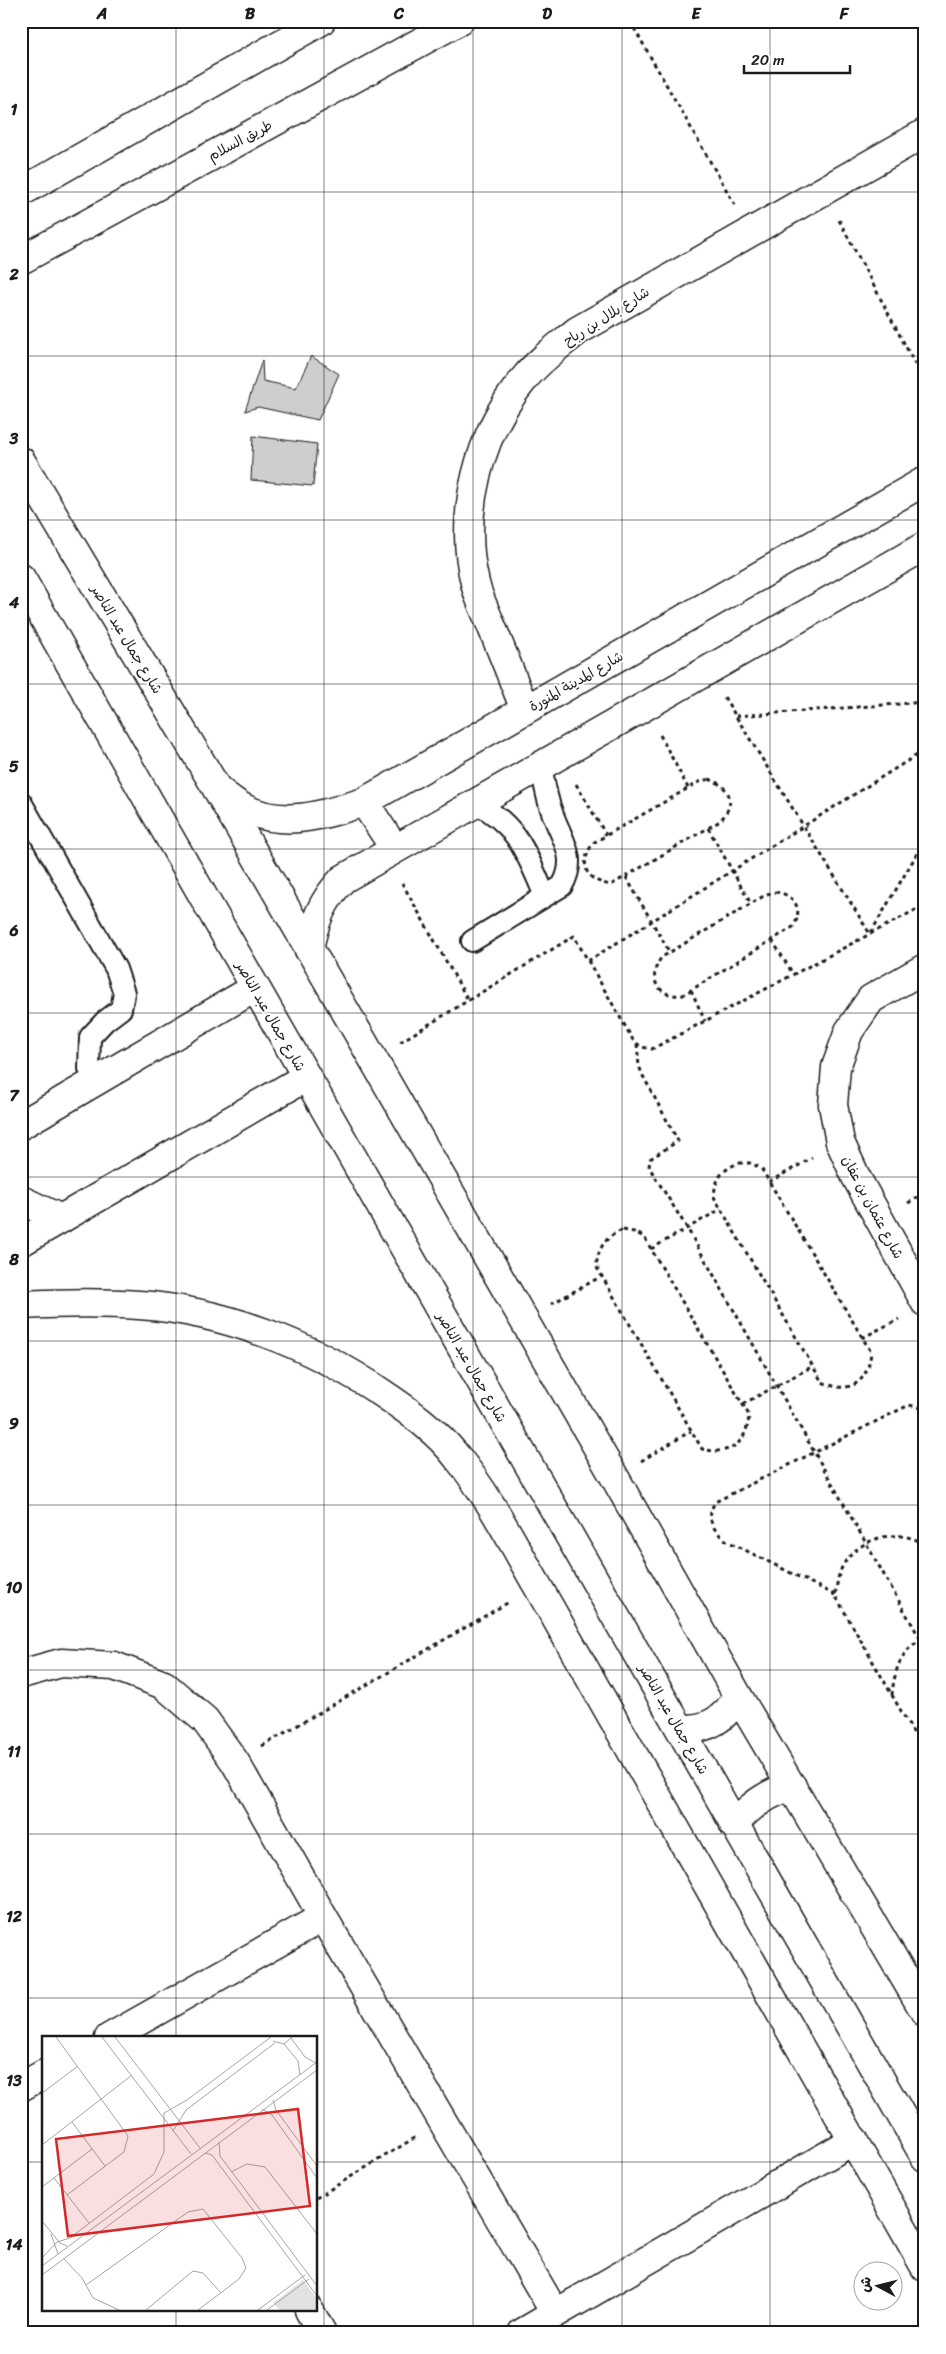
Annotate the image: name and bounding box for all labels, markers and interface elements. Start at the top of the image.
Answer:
text: A [96,0,107,28]
text: B [245,0,256,28]
text: C [393,0,405,28]
text: D [542,0,552,28]
text: E [692,0,702,28]
text: F [839,0,850,28]
scale bar [744,42,850,74]
text: 20 m [751,47,785,73]
text: 1 [11,95,18,124]
street label: طريق السلام [203,113,277,168]
text: 2 [8,260,19,289]
street label: شارع بلال بن رباح [558,280,655,353]
text: 3 [9,424,19,453]
street label: شارع جمال عبد الناصر [83,579,169,699]
text: 4 [8,588,19,617]
street label: شارع المدينة المنورة [524,644,628,719]
text: 5 [9,752,19,781]
text: 6 [8,916,19,945]
street label: شارع جمال عبد الناصر [228,955,312,1076]
text: 7 [9,1081,20,1110]
street label: شارع عثمان بن عفان [835,1151,910,1264]
text: 8 [8,1245,19,1274]
street label: شارع جمال عبد الناصر [429,1306,513,1427]
text: 9 [9,1409,19,1438]
text: 10 [6,1573,22,1602]
street label: شارع جمال عبد الناصر [631,1658,715,1779]
text: 11 [7,1737,21,1766]
text: 12 [6,1902,23,1931]
inset map [42,2036,318,2312]
text: 13 [6,2066,22,2095]
text: 14 [6,2230,22,2259]
north arrow [854,2262,904,2312]
text: ش [852,2275,879,2294]

